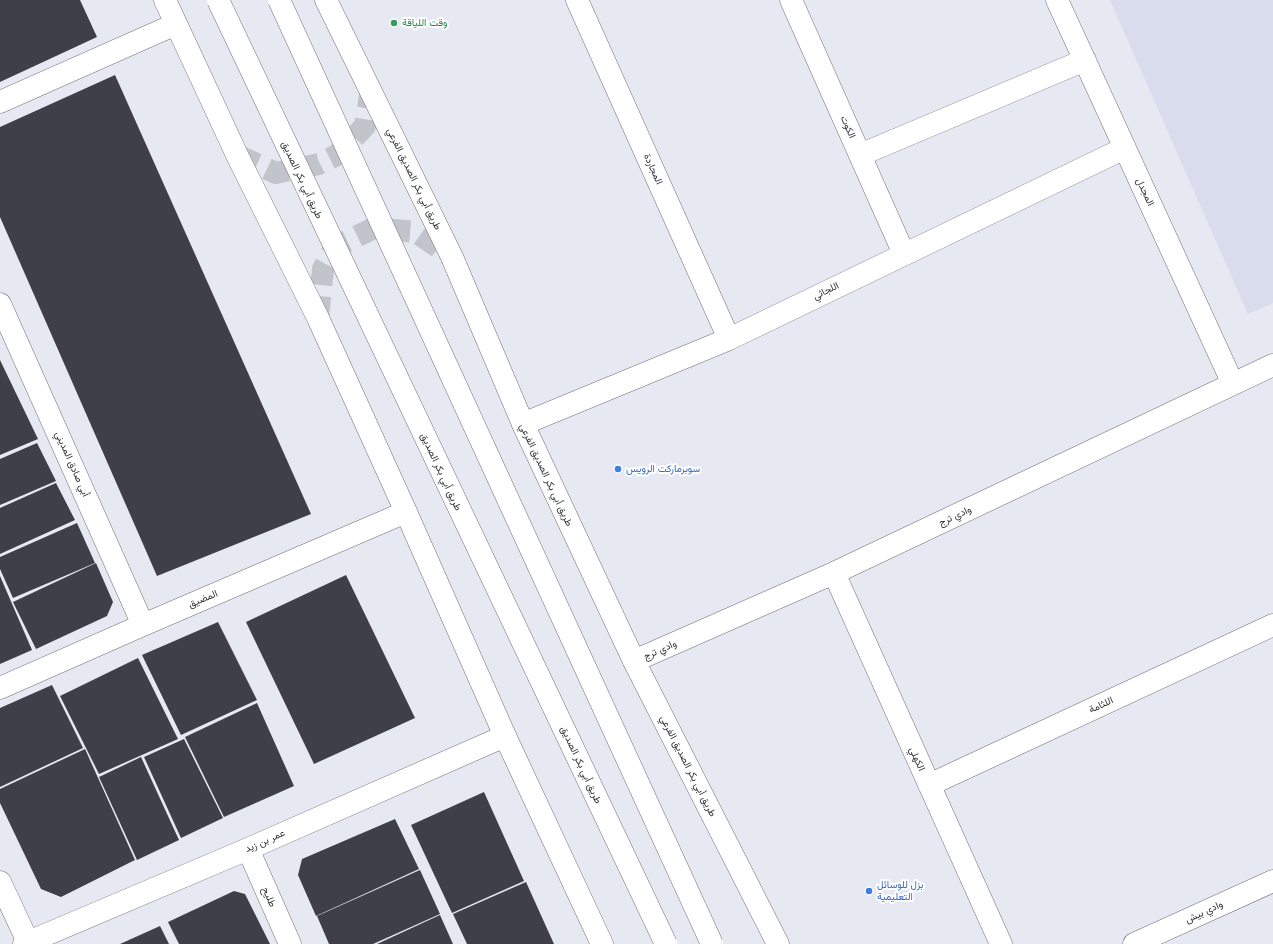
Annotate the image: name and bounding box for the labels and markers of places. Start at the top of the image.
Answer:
place label: وقت اللياقة [402,17,447,29]
marker: وقت اللياقة [389,18,399,28]
place label: سوبرماركت الرويس [626,463,700,475]
marker: سوبرماركت الرويس [613,464,623,474]
place label: بزل للوسائل التعليمية [877,879,924,902]
marker: بزل للوسائل التعليمية [864,886,874,896]

